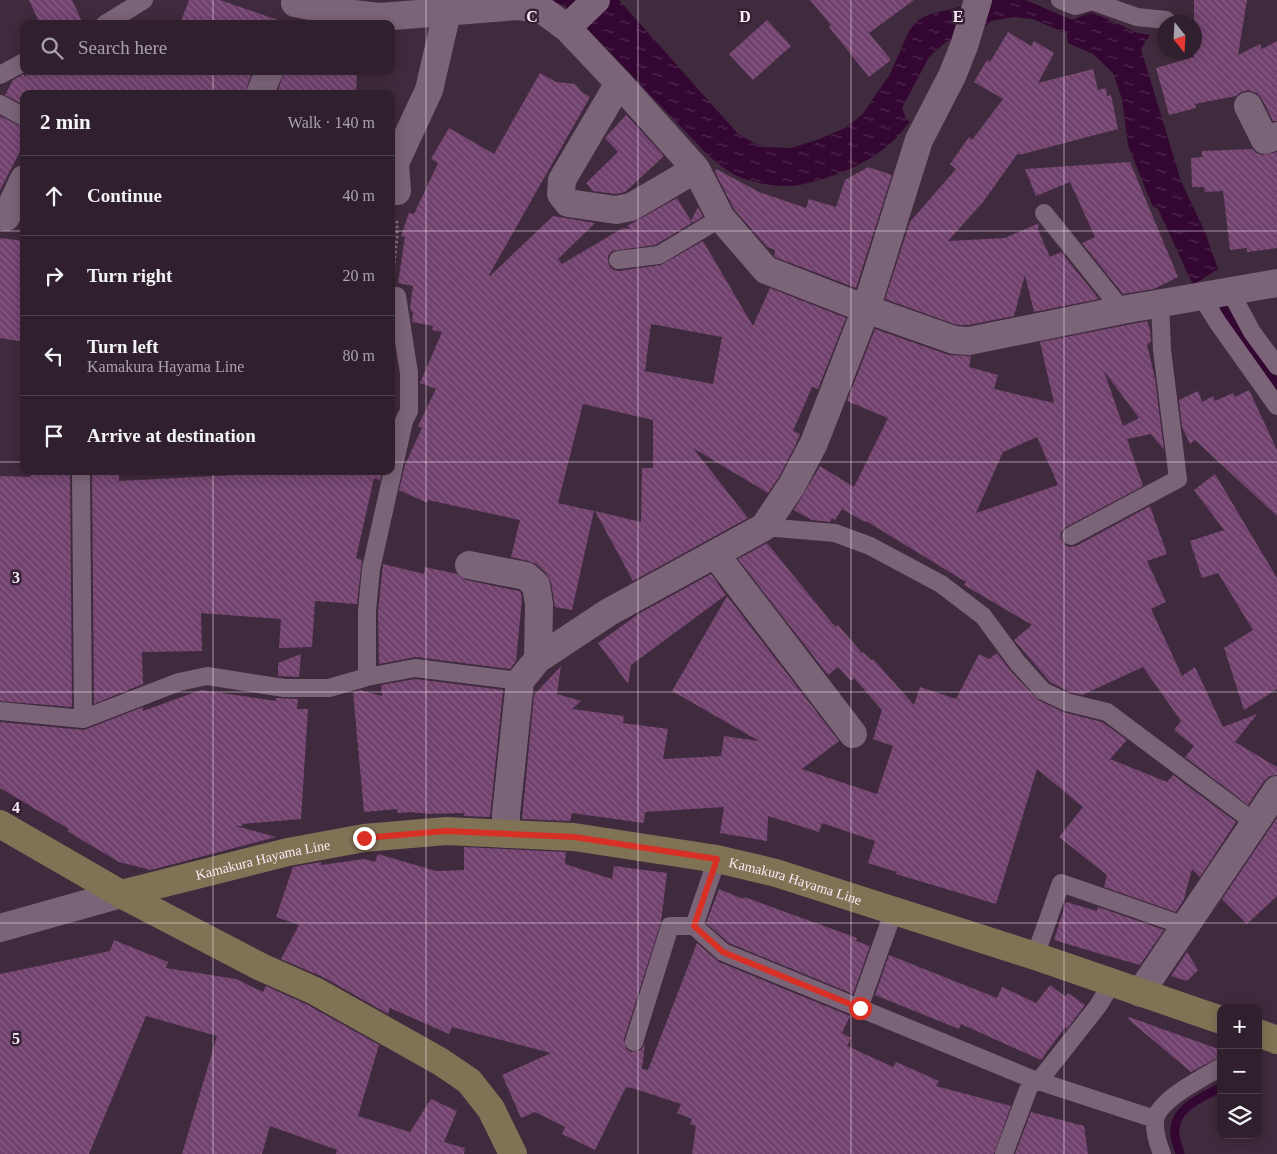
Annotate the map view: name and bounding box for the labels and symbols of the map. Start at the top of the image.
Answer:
text: C [526,8,538,25]
text: D [739,8,751,25]
text: E [953,8,963,25]
north arrow [1157,15,1202,60]
text: 3 [12,569,20,586]
text: 4 [12,799,20,816]
route end [353,827,376,850]
street label: Kamakura Hayama Line [194,837,331,883]
street label: Kamakura Hayama Line [727,855,863,908]
route start [849,997,872,1020]
text: 5 [12,1030,20,1047]

